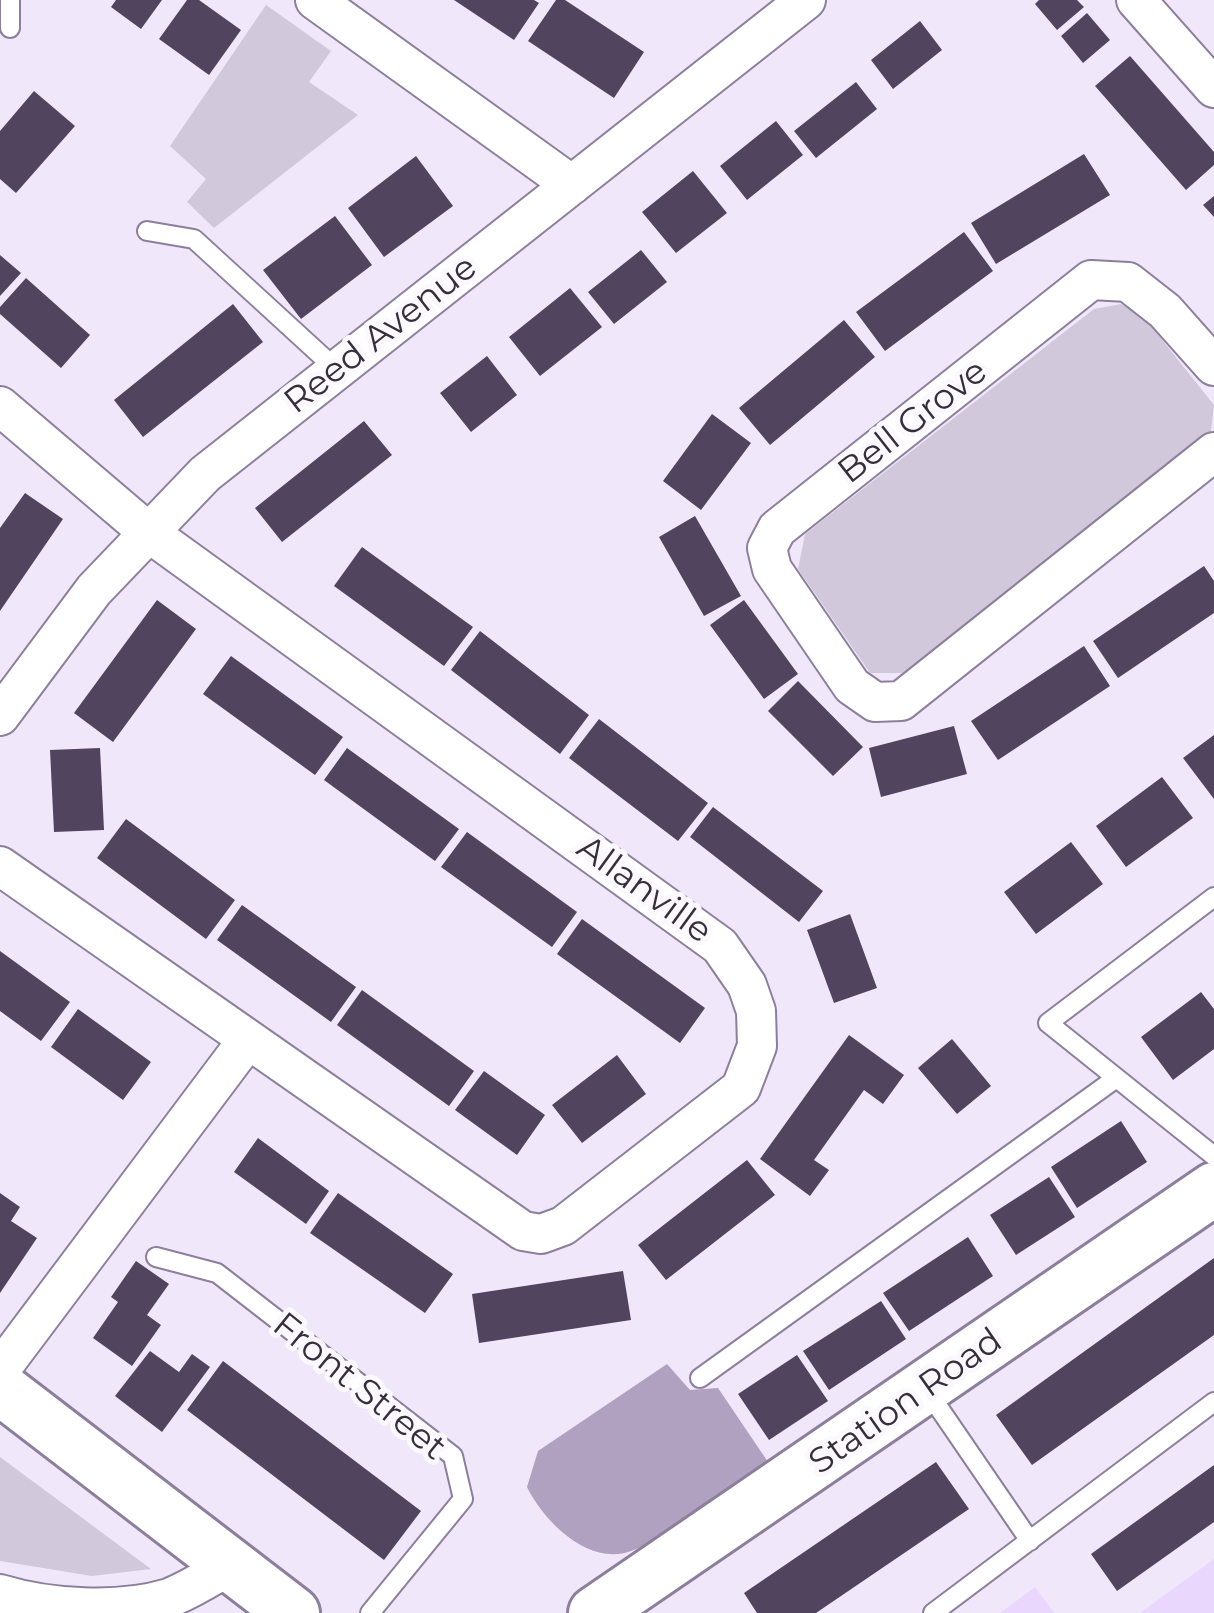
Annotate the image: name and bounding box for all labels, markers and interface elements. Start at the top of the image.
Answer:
street label: Reed Avenue [276,247,486,423]
street label: Bell Grove [830,351,996,493]
street label: Allanville [568,827,720,953]
street label: Front Street [264,1305,454,1469]
street label: Station Road [802,1320,1010,1484]

